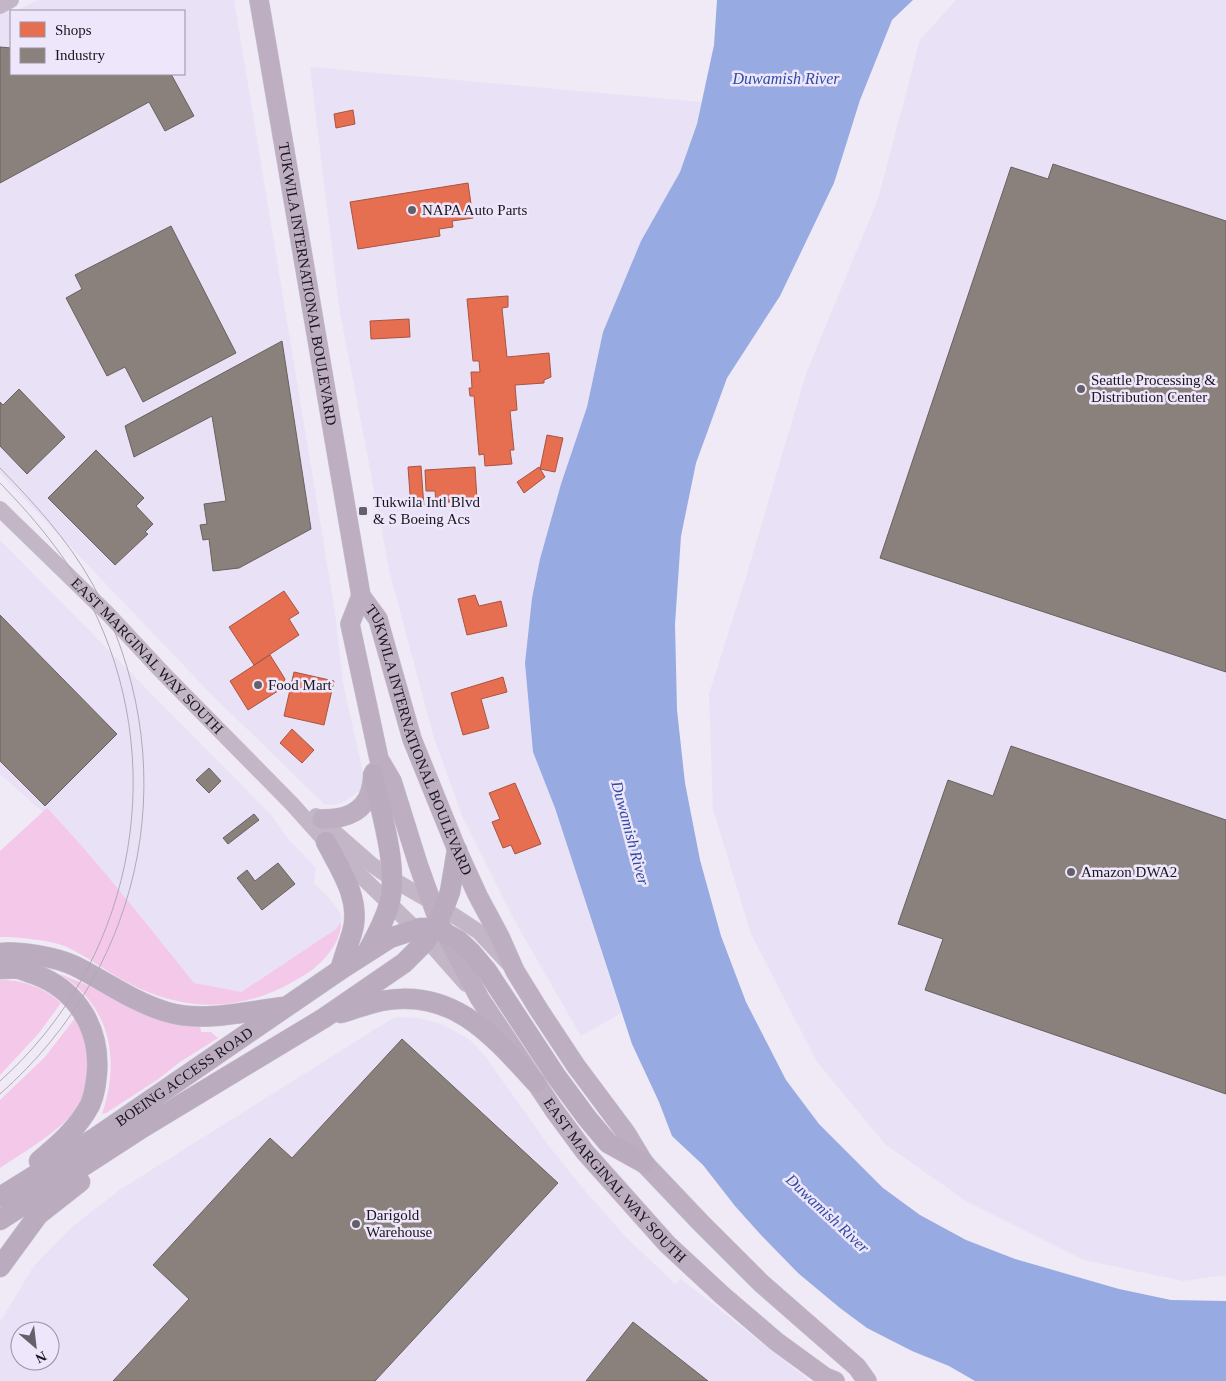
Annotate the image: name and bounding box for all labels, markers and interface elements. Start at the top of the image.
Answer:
legend [10,10,185,75]
text: Shops [55,22,92,38]
text: Industry [55,47,105,63]
water label: Duwamish River [731,70,840,87]
street label: TUKWILA INTERNATIONAL BOULEVARD [275,141,340,427]
place label: NAPA Auto Parts [422,202,527,218]
marker: NAPA Auto Parts [406,204,418,216]
place label: Seattle Processing & Distribution Center [1091,372,1216,405]
marker: Seattle Processing & Distribution Center [1075,383,1087,395]
place label: Tukwila Intl Blvd & S Boeing Acs [373,494,480,527]
marker: Tukwila Intl Blvd & S Boeing Acs [357,505,369,517]
street label: EAST MARGINAL WAY SOUTH [68,575,226,737]
street label: TUKWILA INTERNATIONAL BOULEVARD [362,602,475,878]
place label: Food Mart [268,677,333,693]
marker: Food Mart [252,679,264,691]
water label: Duwamish River [608,778,653,888]
place label: Amazon DWA2 [1081,864,1177,880]
marker: Amazon DWA2 [1065,866,1077,878]
street label: BOEING ACCESS ROAD [113,1024,256,1129]
street label: EAST MARGINAL WAY SOUTH [540,1095,689,1266]
water label: Duwamish River [782,1170,873,1257]
place label: Darigold Warehouse [366,1207,433,1240]
marker: Darigold Warehouse [350,1218,362,1230]
north arrow [10,1321,60,1371]
text: N [33,1348,49,1366]

